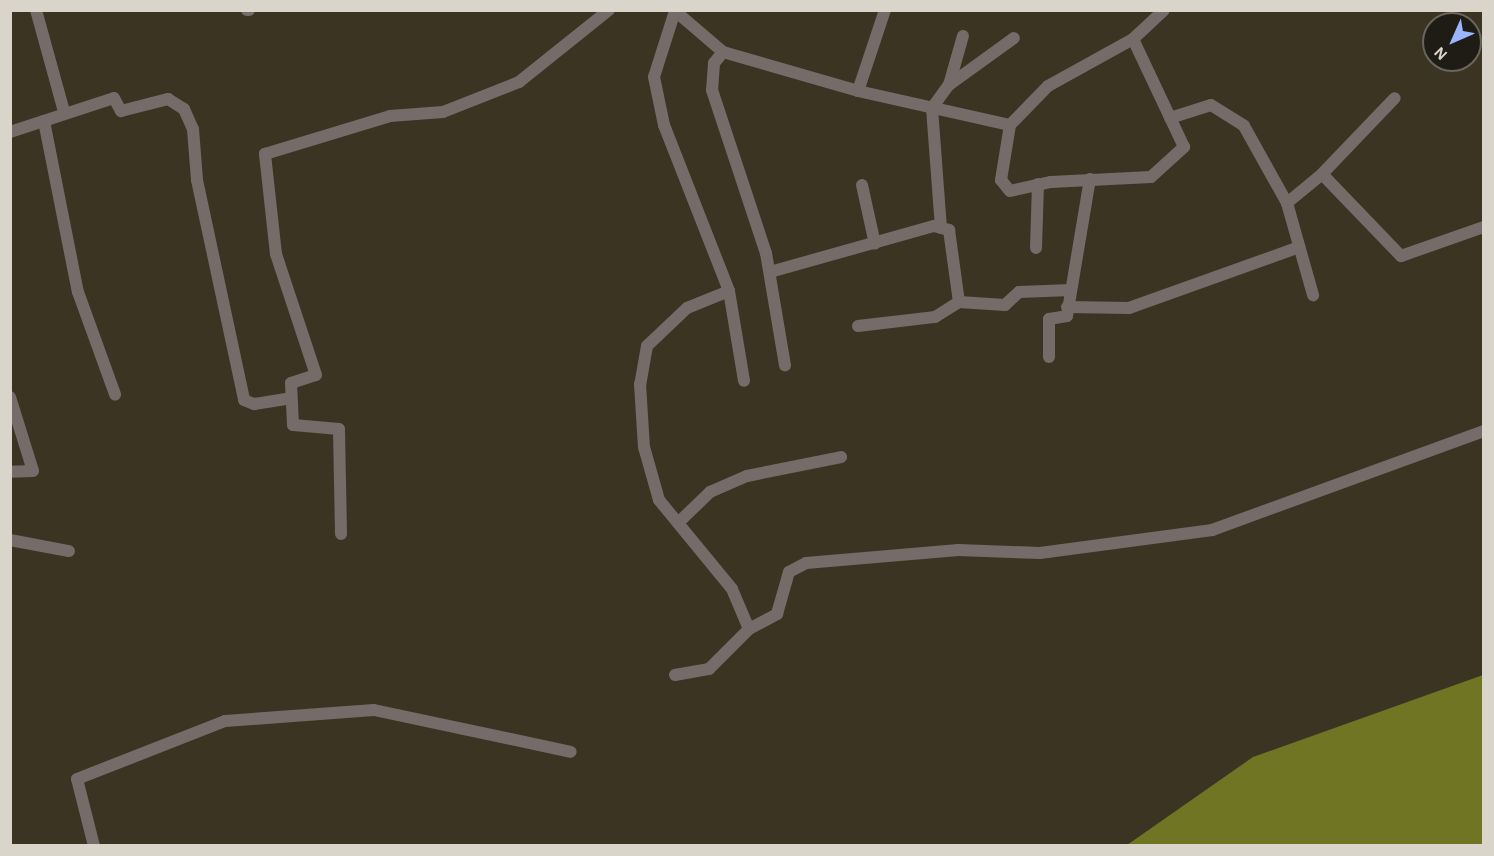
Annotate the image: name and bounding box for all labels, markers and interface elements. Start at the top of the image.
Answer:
north arrow [1422,12,1482,72]
text: N [1431,44,1450,63]

